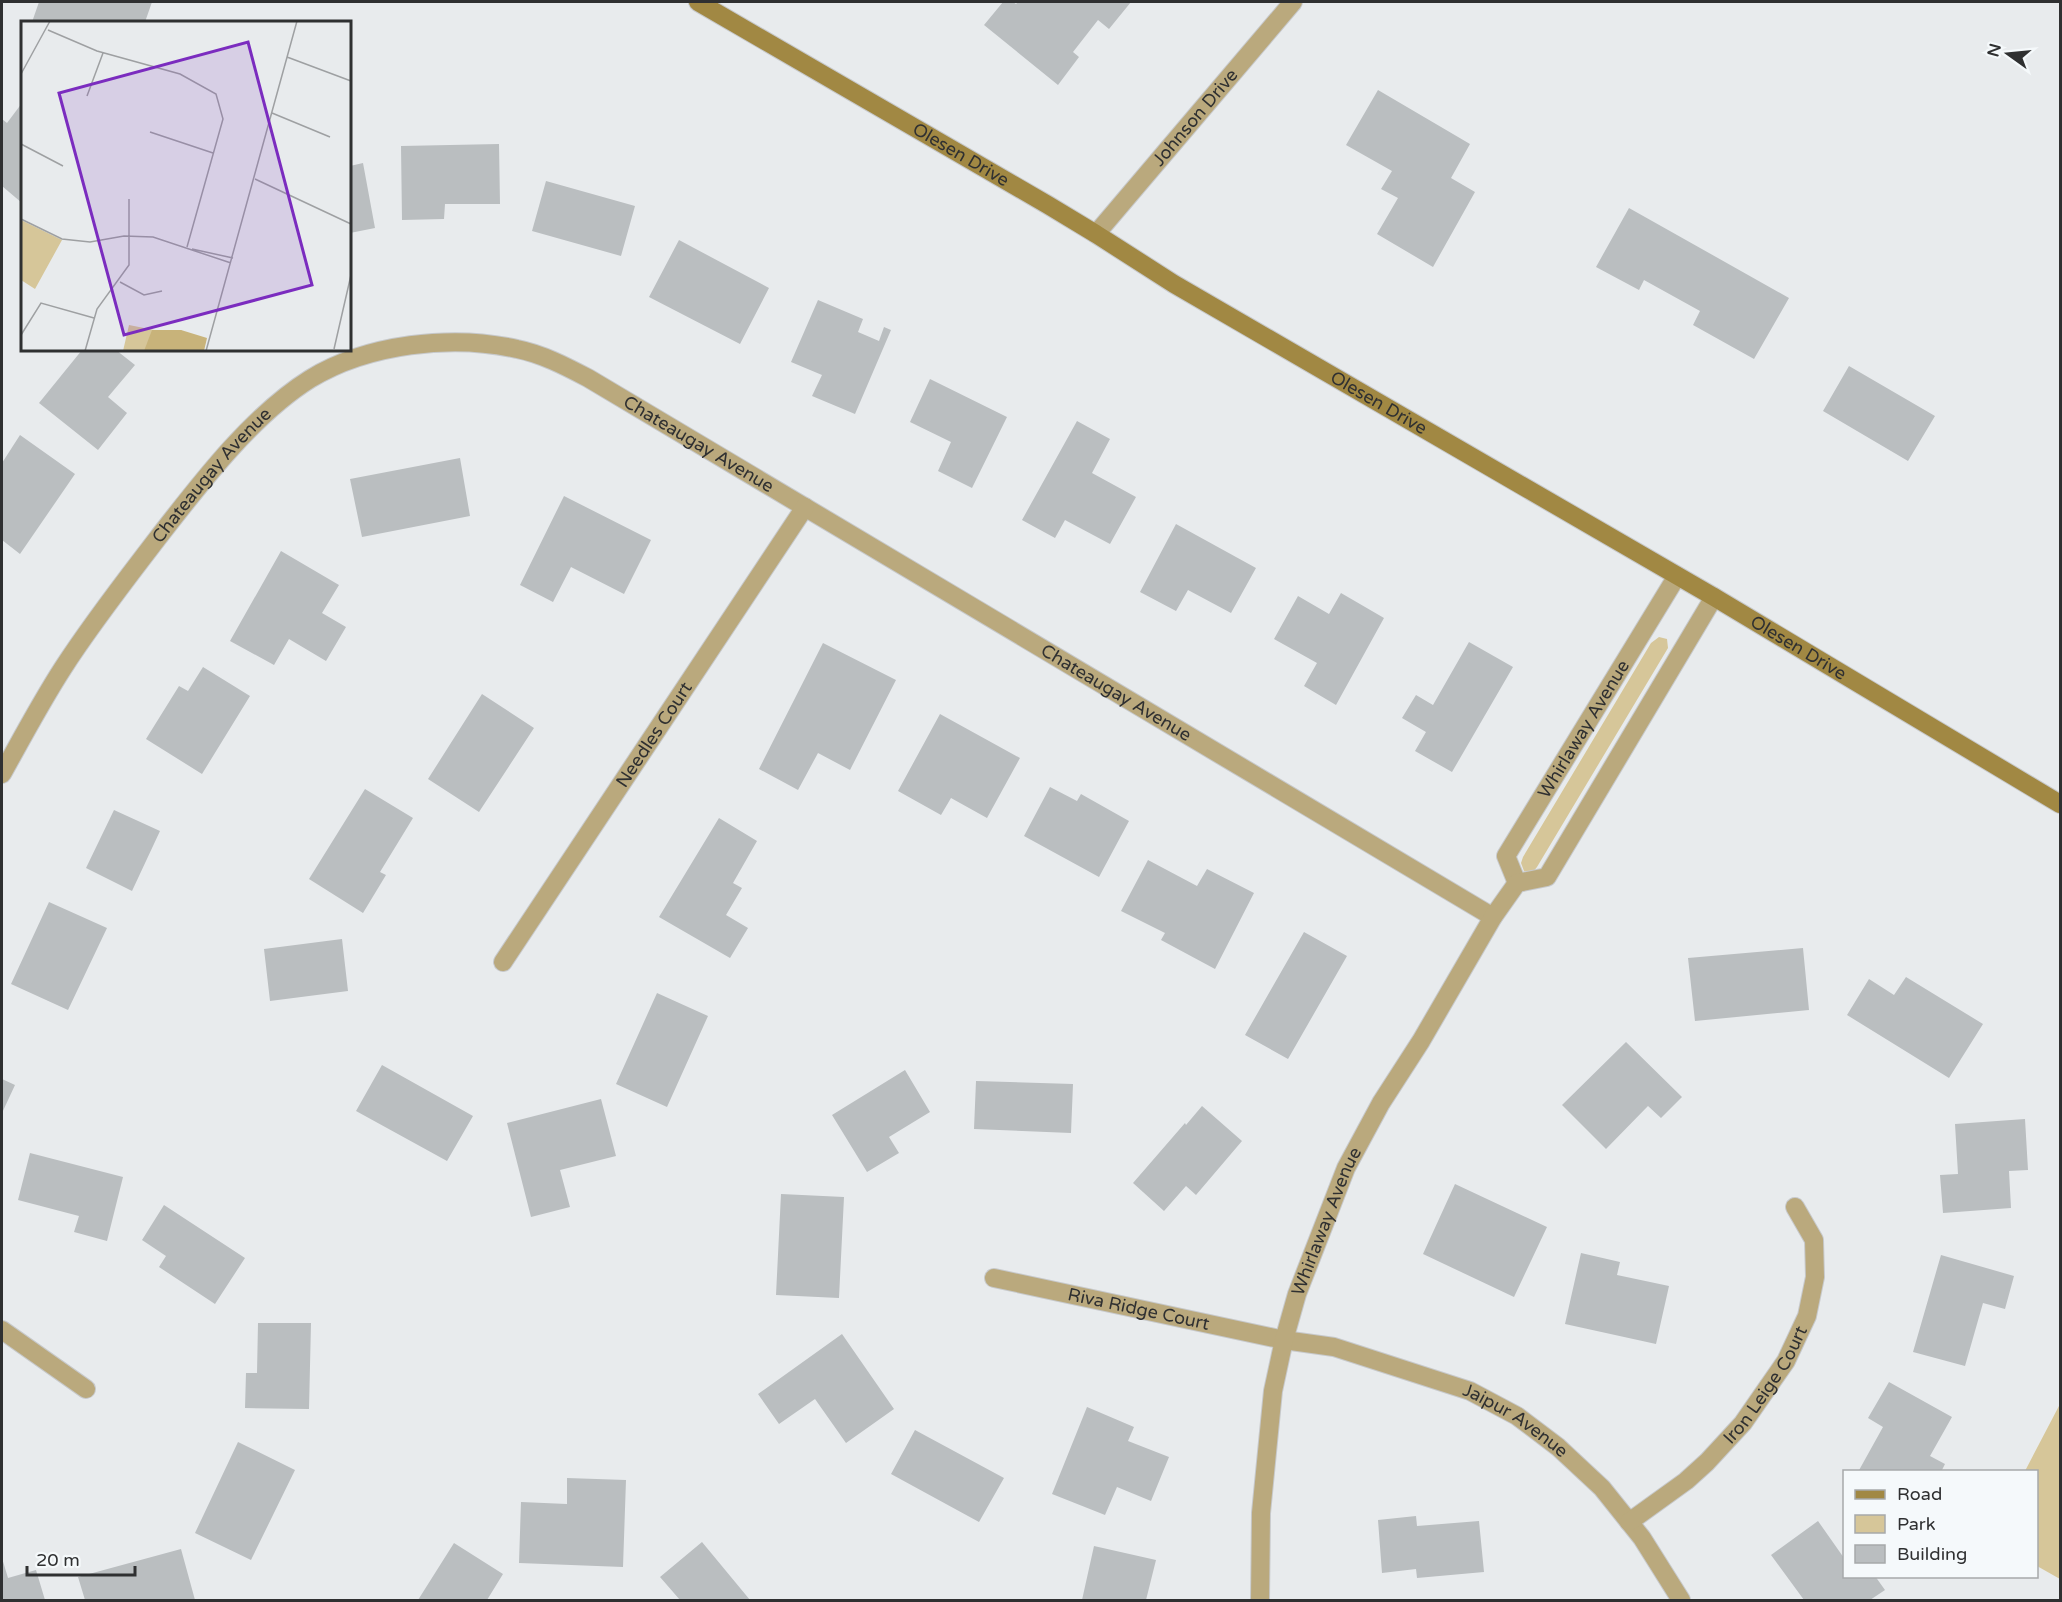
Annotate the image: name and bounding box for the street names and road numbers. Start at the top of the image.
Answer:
street label: Johnson Drive [1148,64,1243,171]
street label: Olesen Drive [909,118,1013,191]
street label: Olesen Drive [1327,366,1431,439]
street label: Chateaugay Avenue [619,391,778,497]
street label: Chateaugay Avenue [147,403,276,547]
street label: Olesen Drive [1747,610,1851,685]
street label: Chateaugay Avenue [1037,639,1196,746]
street label: Whirlaway Avenue [1533,656,1634,802]
street label: Needles Court [611,678,697,791]
street label: Whirlaway Avenue [1287,1143,1366,1299]
street label: Riva Ridge Court [1066,1283,1212,1335]
street label: Iron Leige Court [1718,1322,1812,1448]
street label: Jaipur Avenue [1460,1378,1573,1462]

